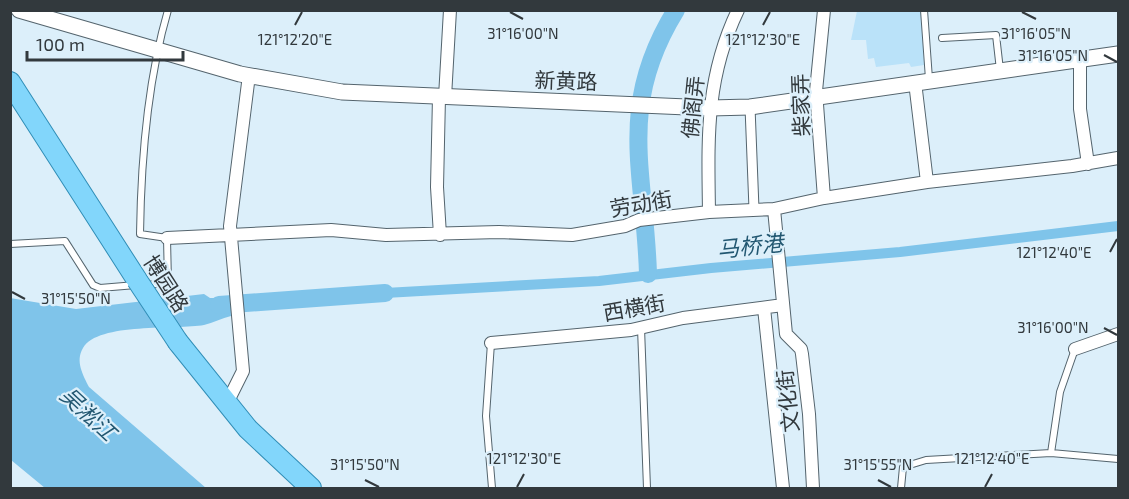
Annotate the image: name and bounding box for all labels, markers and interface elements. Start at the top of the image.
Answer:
scale bar [27,24,183,62]
text: 31°16'00"N [487,24,559,42]
text: 31°16'05"N [1001,24,1071,42]
text: 121°12'20"E [258,30,332,48]
text: 121°12'30"E [726,30,800,48]
text: 100 m [36,33,85,55]
text: 31°16'05"N [1018,46,1088,64]
street label: 新黄路 [534,66,598,94]
street label: 柴家弄 [786,73,814,137]
street label: 佛阁弄 [676,74,708,140]
street label: 劳动街 [608,185,674,221]
water label: 马桥港 [716,228,787,261]
text: 121°12'40"E [1016,243,1092,261]
street label: 博园路 [139,250,195,316]
text: 31°15'50"N [41,289,111,307]
street label: 西横街 [601,289,667,325]
text: 31°16'00"N [1017,318,1089,336]
street label: 文化街 [771,368,803,434]
water label: 吴淞江 [56,381,123,446]
text: 121°12'30"E [487,449,561,467]
text: 121°12'40"E [954,449,1030,467]
text: 31°15'50"N [330,455,400,473]
text: 31°15'55"N [844,455,912,473]

